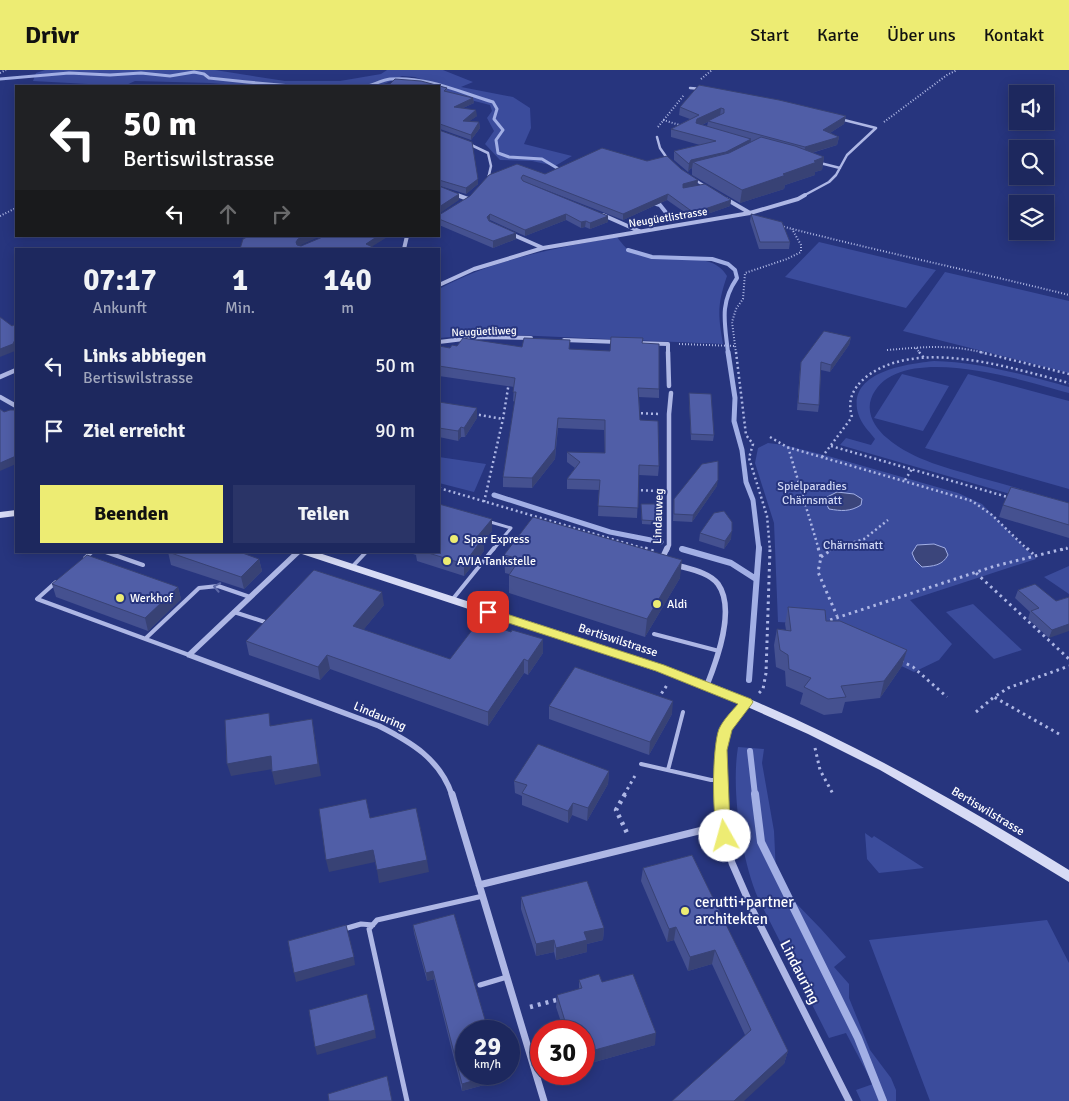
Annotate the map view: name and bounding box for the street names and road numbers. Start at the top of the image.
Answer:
street label: Neugüetlistrasse [628,205,708,230]
street label: Neugüetliweg [451,324,517,339]
street label: Lindauweg [650,488,667,544]
street label: Bertiswilstrasse [576,621,659,660]
street label: Lindauring [351,699,408,734]
street label: Bertiswilstrasse [948,784,1027,839]
street label: Lindauring [776,937,824,1007]

